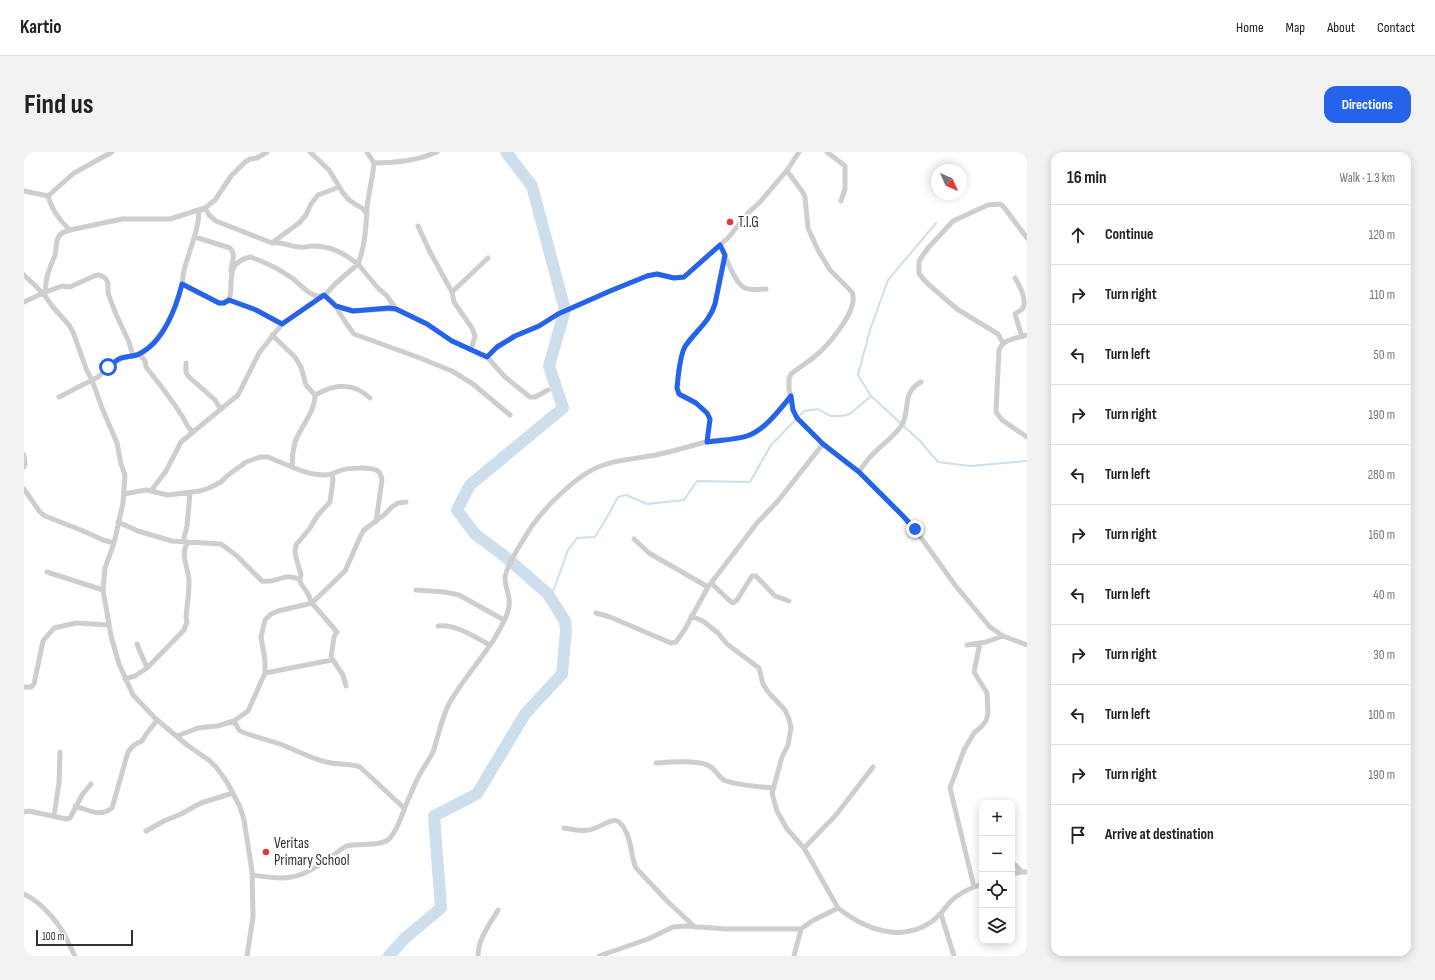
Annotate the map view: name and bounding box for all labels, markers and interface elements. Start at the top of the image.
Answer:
text: Kartio [20,16,62,39]
text: Home [1236,19,1264,36]
text: Map [1286,19,1305,36]
text: About [1327,19,1355,36]
text: Contact [1377,19,1415,36]
button: Directions [1324,86,1411,123]
text: Find us [24,88,93,121]
north arrow [931,164,967,200]
text: 16 min [1067,168,1107,188]
text: Walk · 1.3 km [1340,170,1395,186]
place label: T.I.G [738,213,759,232]
marker: T.I.G [725,217,735,227]
icon: ahead [1067,224,1089,246]
text: Continue [1105,225,1154,244]
text: 120 m [1369,227,1395,243]
icon: right [1067,284,1089,306]
text: Turn right [1105,285,1157,304]
text: 110 m [1370,287,1395,303]
icon: left [1067,344,1089,366]
text: Turn left [1105,345,1150,364]
text: 50 m [1374,347,1395,363]
route start [99,358,117,376]
icon: right [1067,404,1089,426]
text: Turn right [1105,405,1157,424]
text: 190 m [1368,407,1395,423]
icon: left [1067,464,1089,486]
text: Turn left [1105,465,1150,484]
text: 280 m [1368,467,1395,483]
route end [906,520,924,538]
icon: right [1067,524,1089,546]
text: Turn right [1105,525,1157,544]
text: 160 m [1369,527,1395,543]
icon: left [1067,584,1089,606]
text: Turn left [1105,585,1150,604]
text: 40 m [1373,587,1395,603]
icon: right [1067,644,1089,666]
text: Turn right [1105,645,1157,664]
text: 30 m [1373,647,1395,663]
icon: left [1067,704,1089,726]
text: Turn left [1105,705,1150,724]
text: 100 m [1368,707,1395,723]
icon: right [1067,764,1089,786]
text: Turn right [1105,765,1157,784]
text: 190 m [1368,767,1395,783]
map controls [979,800,1015,944]
button: + [979,800,1015,836]
icon: arrive [1067,824,1089,846]
text: Arrive at destination [1105,825,1214,844]
place label: Veritas Primary School [274,834,350,870]
button: − [979,836,1015,872]
marker: Veritas Primary School [261,847,271,857]
button: locate [979,872,1015,908]
button: layers [979,908,1015,944]
scale bar [36,928,133,947]
text: 100 m [42,930,64,943]

